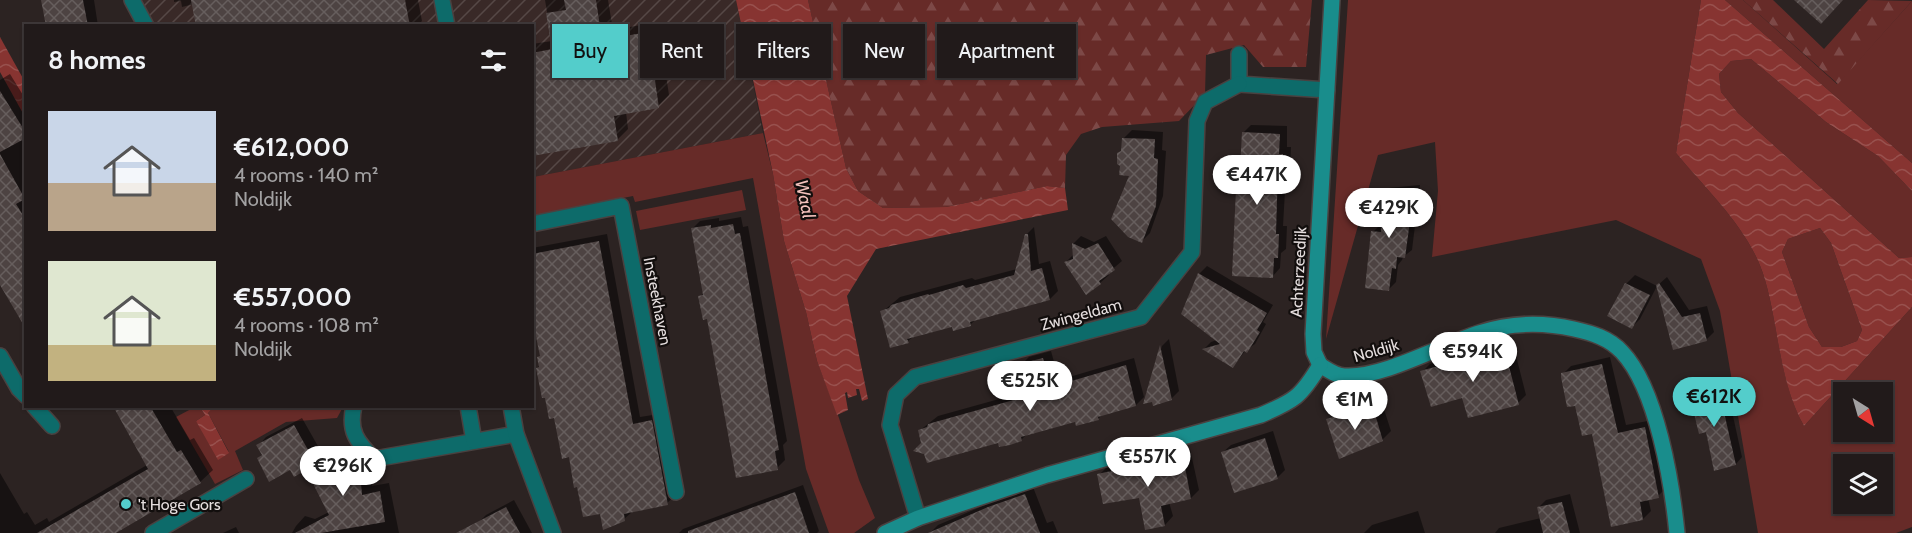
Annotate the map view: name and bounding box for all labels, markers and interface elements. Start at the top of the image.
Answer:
chip: Buy [552,24,628,78]
chip: Rent [640,24,724,78]
chip: Filters [736,24,831,78]
chip: New [843,24,925,78]
chip: Apartment [937,24,1076,78]
text: 8 homes [48,44,146,76]
icon: filters [477,44,510,77]
text: €612,000 [234,131,350,163]
icon: home [96,135,168,207]
pin: €447K [1215,155,1299,206]
text: €447K [1227,162,1287,186]
text: 4 rooms · 140 m² [234,163,378,187]
water label: Waal [790,178,820,221]
text: Noldijk [234,187,292,211]
pin: €429K [1347,188,1431,239]
text: €429K [1359,195,1419,219]
street label: Achterzeedijk [1287,225,1310,318]
street label: Insteekhaven [640,255,675,347]
text: €557,000 [234,281,352,313]
icon: home [96,285,168,357]
street label: Zwingeldam [1039,295,1124,334]
text: 4 rooms · 108 m² [234,313,379,337]
pin: €594K [1431,332,1515,383]
street label: Noldijk [1351,335,1402,366]
text: Noldijk [234,337,292,361]
text: €594K [1443,339,1503,363]
pin: €525K [988,361,1072,412]
text: €525K [1001,368,1059,392]
pin: €612K [1672,377,1756,428]
pin: €1M [1326,380,1384,431]
north arrow [1833,382,1893,442]
map controls [1833,382,1893,514]
text: €612K [1687,384,1741,408]
text: €1M [1337,387,1373,411]
pin: €557K [1106,437,1190,488]
text: €557K [1119,444,1177,468]
pin: €296K [301,446,385,497]
text: €296K [314,453,372,477]
button: layers [1833,454,1893,514]
place label: 't Hoge Gors [138,495,221,514]
marker: 't Hoge Gors [119,497,133,511]

